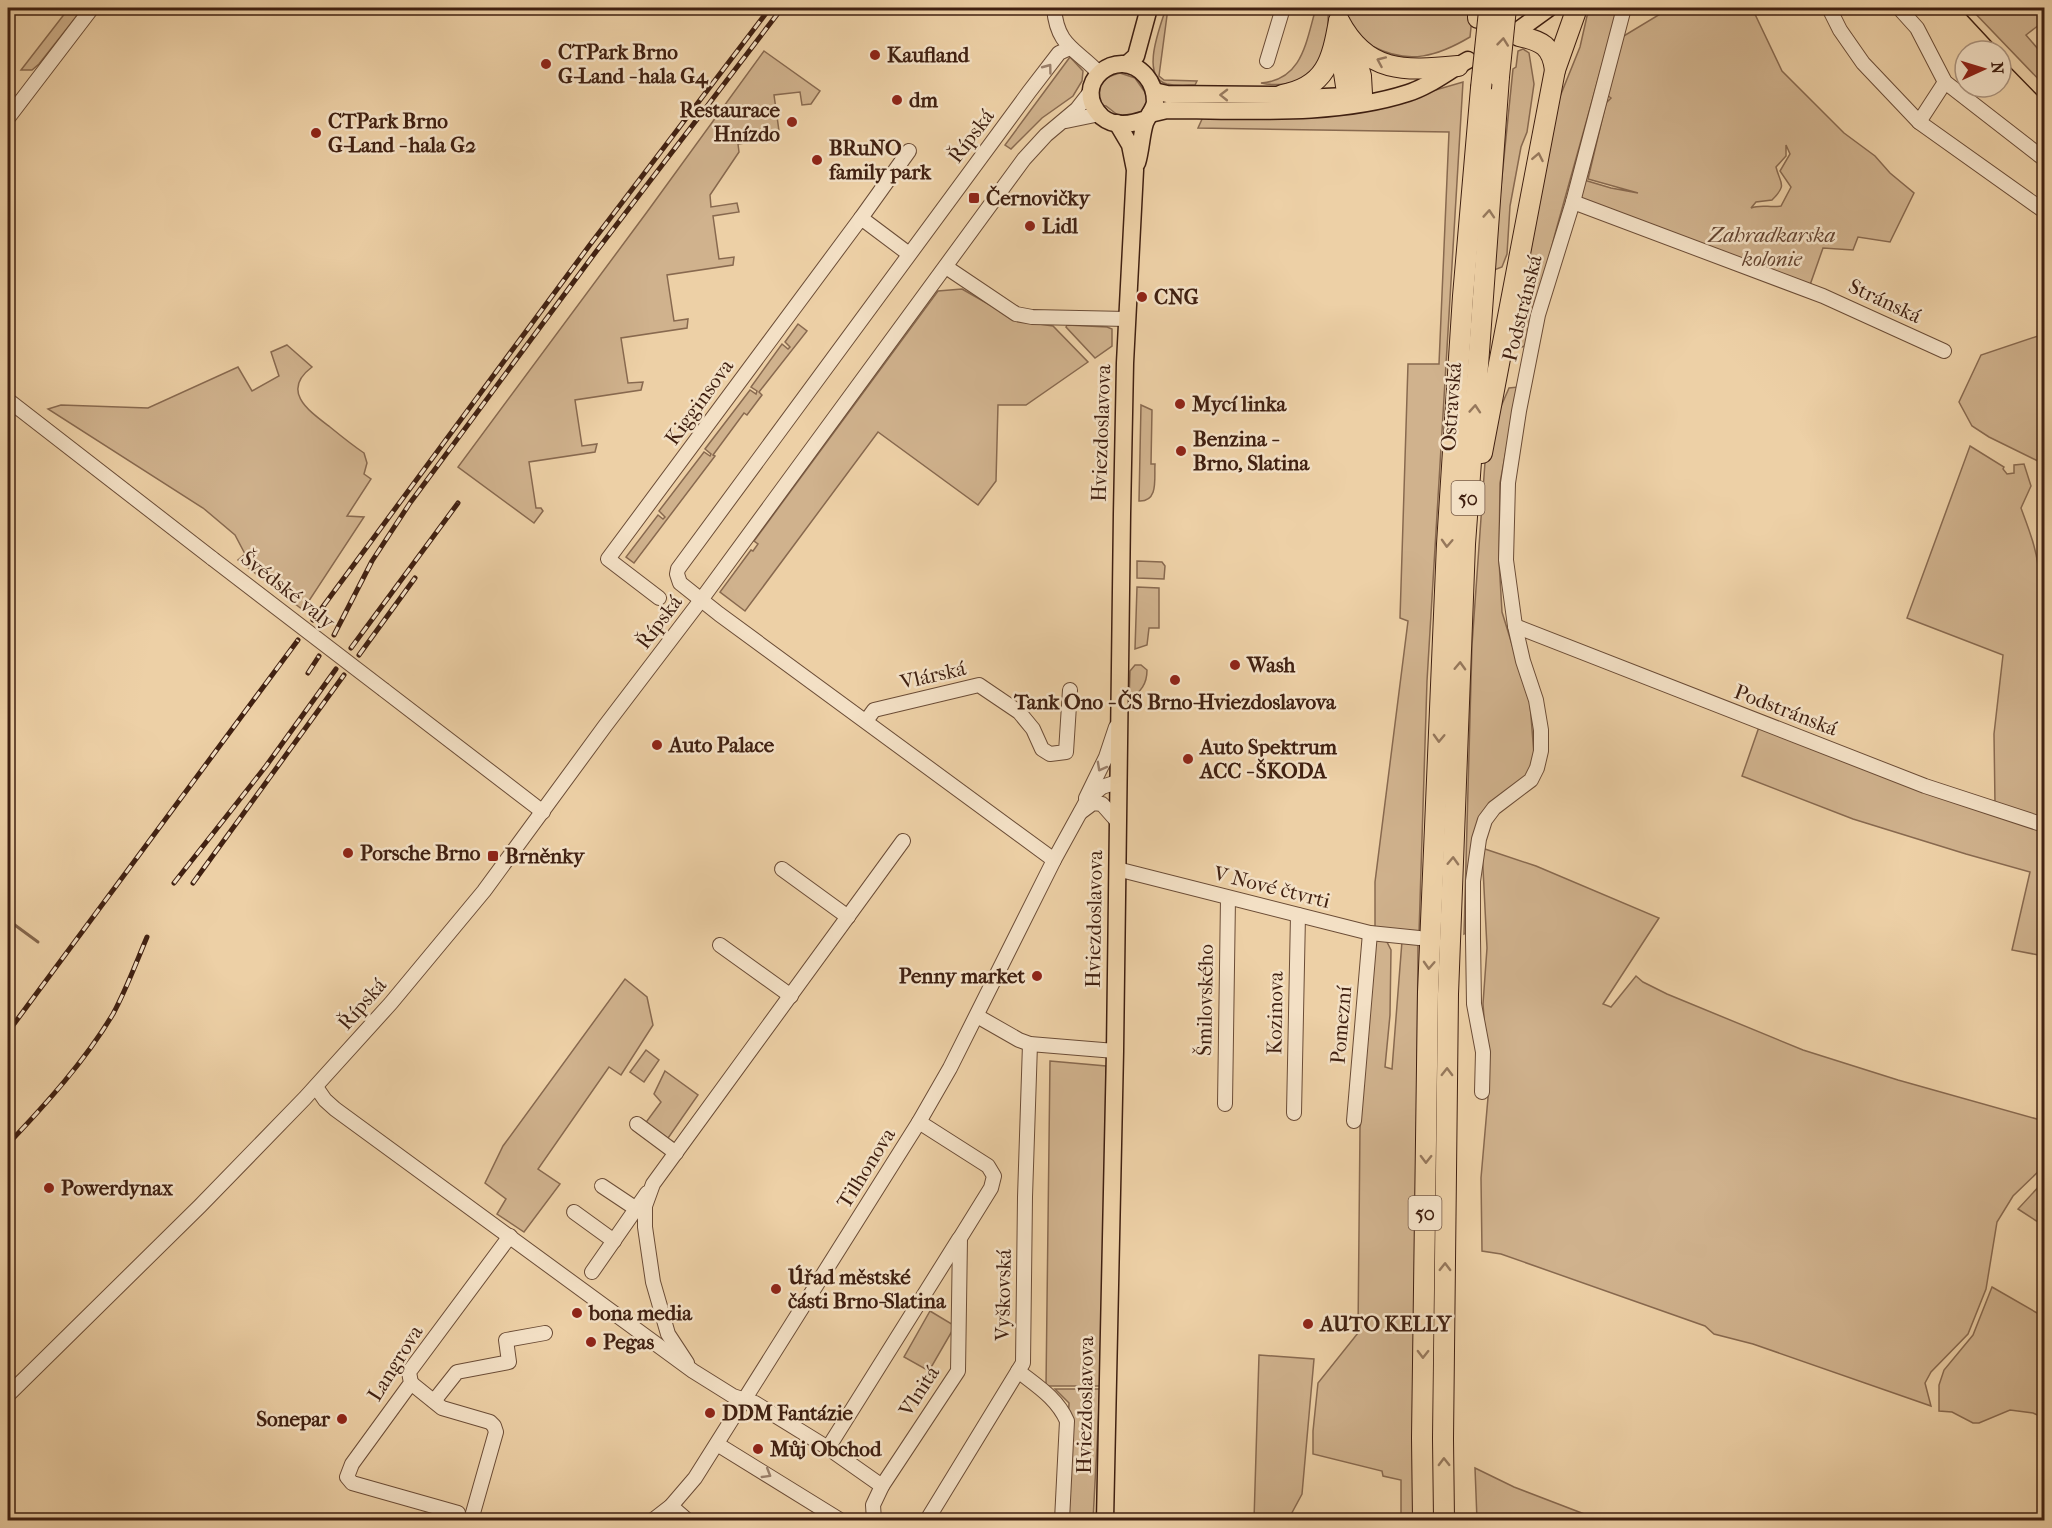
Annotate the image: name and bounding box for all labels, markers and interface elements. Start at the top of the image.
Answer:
one-way arrow [1496,38,1509,47]
north arrow [1953,39,2013,99]
place label: CTPark Brno G-Land - hala G4 [558,40,709,89]
place label: Kaufland [887,43,970,67]
marker: Kaufland [868,48,882,62]
marker: CTPark Brno G-Land - hala G4 [539,57,553,71]
one-way arrow [1376,57,1387,69]
text: N [1988,61,2007,76]
one-way arrow [1040,63,1051,74]
place label: dm [909,88,938,112]
one-way arrow [1219,89,1228,102]
marker: dm [890,93,904,107]
place label: Restaurace Hnízdo [680,98,781,146]
street label: Řípská [943,104,999,168]
place label: CTPark Brno G-Land - hala G2 [328,109,476,157]
marker: Restaurace Hnízdo [785,115,799,129]
marker: CTPark Brno G-Land - hala G2 [309,126,323,140]
place label: BRuNO family park [828,136,932,184]
one-way arrow [1531,152,1544,162]
marker: BRuNO family park [810,153,824,167]
place label: Černovičky [986,185,1091,210]
marker: Černovičky [967,191,981,205]
one-way arrow [1482,210,1495,219]
place label: Lidl [1042,214,1078,238]
marker: Lidl [1023,219,1037,233]
park label: Zahradkarska kolonie [1707,223,1836,271]
street label: Podstránská [1497,252,1547,364]
street label: Stránská [1845,274,1925,328]
place label: CNG [1154,285,1199,309]
marker: CNG [1135,290,1149,304]
street label: Kigginsova [660,354,738,450]
street label: Ostravská [1436,362,1466,452]
street label: Hviezdoslavova [1087,363,1115,502]
place label: Mycí linka [1191,392,1288,416]
marker: Mycí linka [1173,397,1187,411]
one-way arrow [1468,404,1481,413]
place label: Benzina - Brno, Slatina [1193,427,1310,475]
marker: Benzina - Brno, Slatina [1174,444,1188,458]
road number: 50 [1452,481,1484,515]
one-way arrow [1441,539,1454,548]
street label: Švédské valy [236,546,340,634]
street label: Řípská [631,590,687,654]
place label: Wash [1246,653,1296,677]
street label: Vlárská [897,656,968,694]
marker: Wash [1228,658,1242,672]
one-way arrow [1454,662,1467,671]
marker: Tank Ono - ČS Brno-Hviezdoslavova [1168,673,1182,687]
street label: Podstránská [1731,679,1841,741]
place label: Tank Ono - ČS Brno-Hviezdoslavova [1013,689,1337,714]
place label: Auto Palace [667,733,775,757]
one-way arrow [1433,733,1446,742]
place label: Auto Spektrum ACC - ŠKODA [1198,735,1338,783]
marker: Auto Palace [650,738,664,752]
marker: Auto Spektrum ACC - ŠKODA [1181,752,1195,766]
one-way arrow [1097,761,1108,771]
place label: Porsche Brno [360,841,481,865]
place label: Brněnky [505,844,586,868]
marker: Porsche Brno [341,846,355,860]
marker: Brněnky [486,849,500,863]
street label: Hviezdoslavova [1081,850,1107,988]
one-way arrow [1447,857,1459,866]
street label: V Nové čtvrti [1210,861,1333,913]
street label: Šmilovského [1192,944,1218,1056]
one-way arrow [1423,960,1436,969]
place label: Penny market [899,964,1025,988]
marker: Penny market [1030,969,1044,983]
street label: Kozinova [1262,971,1288,1055]
street label: Řípská [333,973,391,1035]
street label: Pomezní [1326,984,1356,1065]
one-way arrow [1441,1068,1453,1077]
street label: Tilhonova [832,1123,900,1213]
one-way arrow [1420,1155,1432,1164]
place label: Powerdynax [61,1176,174,1200]
marker: Powerdynax [42,1181,56,1195]
road number: 50 [1408,1196,1442,1230]
street label: Vyškovská [990,1249,1016,1342]
one-way arrow [1439,1263,1451,1272]
place label: Úřad městské části Brno-Slatina [787,1264,947,1313]
marker: Úřad městské části Brno-Slatina [769,1282,783,1296]
place label: bona media [588,1301,693,1325]
marker: bona media [570,1306,584,1320]
place label: AUTO KELLY [1318,1312,1453,1336]
marker: AUTO KELLY [1301,1317,1315,1331]
street label: Langrova [362,1320,428,1405]
place label: Pegas [603,1330,655,1354]
marker: Pegas [584,1335,598,1349]
street label: Hviezdoslavova [1072,1336,1098,1474]
one-way arrow [1417,1350,1429,1359]
street label: Vlnitá [893,1361,944,1422]
place label: DDM Fantázie [722,1401,854,1425]
marker: DDM Fantázie [703,1406,717,1420]
place label: Sonepar [256,1407,331,1431]
marker: Sonepar [335,1412,349,1426]
place label: Můj Obchod [769,1437,882,1461]
marker: Můj Obchod [751,1442,765,1456]
one-way arrow [1438,1458,1450,1467]
one-way arrow [761,1467,771,1479]

